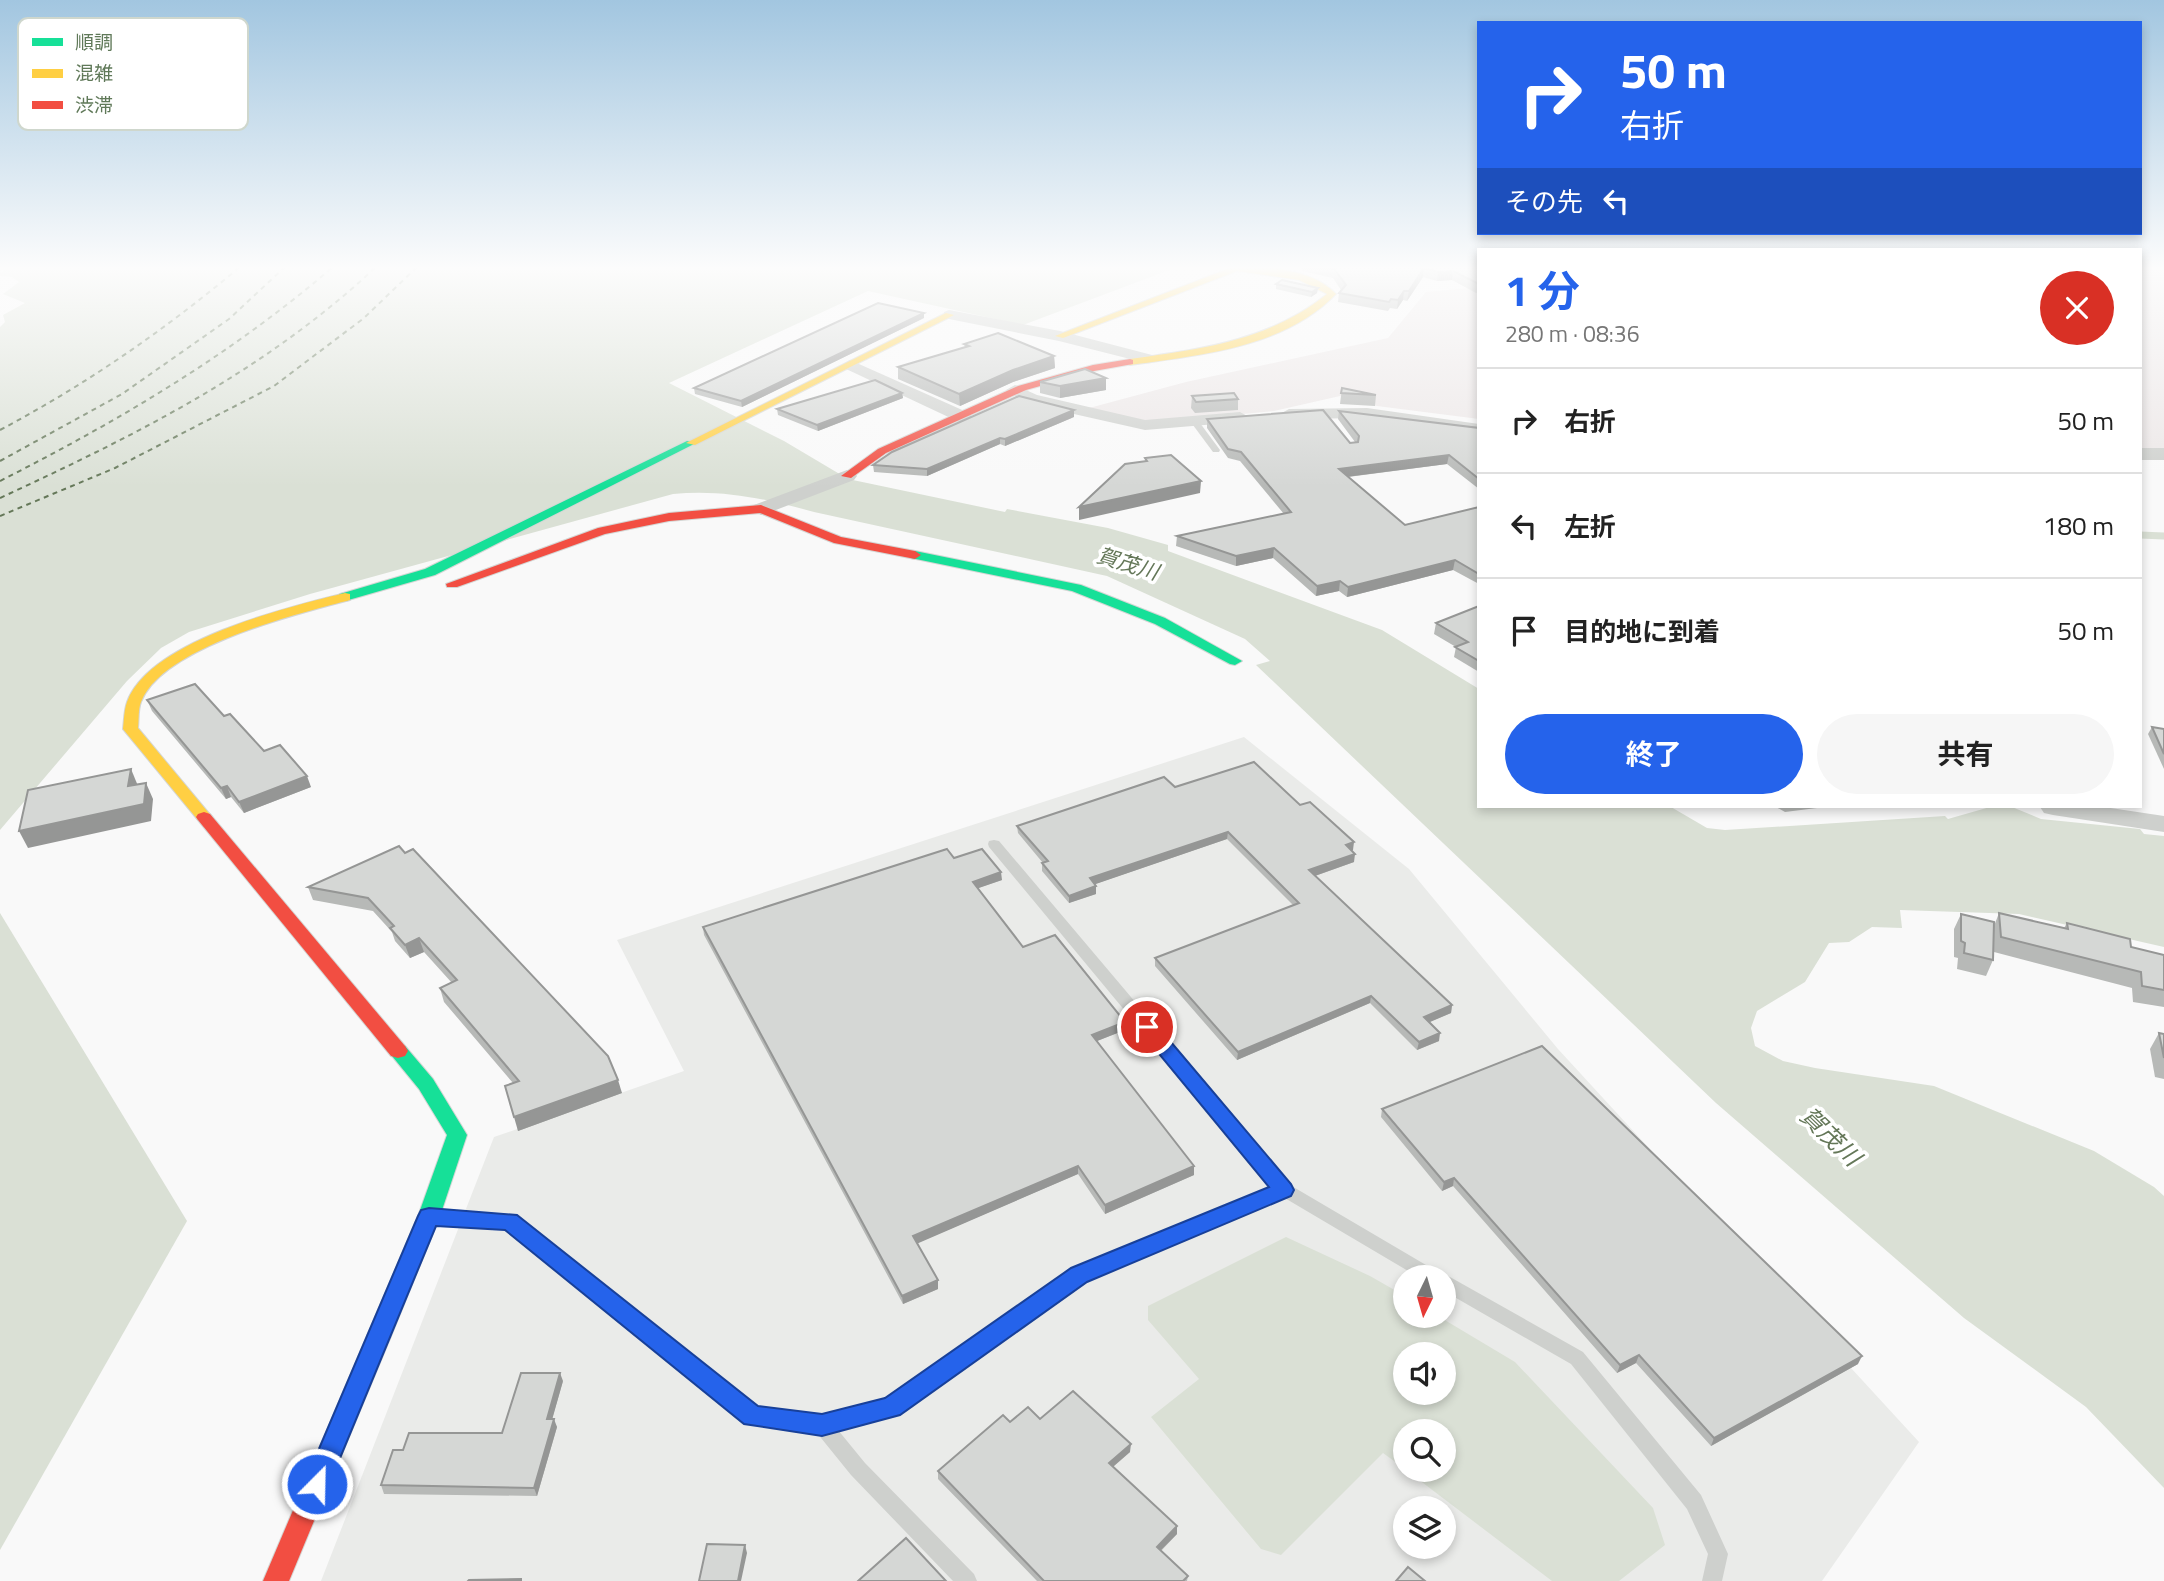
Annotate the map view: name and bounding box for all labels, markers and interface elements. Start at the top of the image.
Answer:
legend [18,18,248,130]
text: 順調 [75,27,113,56]
text: 50 m [1620,32,1727,107]
icon: right [1505,49,1596,140]
text: 混雑 [75,58,113,87]
text: 渋滞 [75,90,113,119]
text: 右折 [1620,101,1684,149]
text: その先 [1505,182,1583,221]
icon: left [1597,182,1635,220]
text: 1 分 [1505,258,1580,322]
button: close [2040,271,2114,345]
text: 280 m · 08:36 [1505,316,1640,351]
text: 50 m [2057,401,2114,440]
icon: right [1505,402,1543,440]
text: 右折 [1564,402,1616,441]
text: 180 m [2043,506,2114,545]
icon: left [1505,507,1543,545]
text: 左折 [1564,507,1616,546]
water label: 賀茂川 [1093,538,1165,588]
text: 50 m [2057,611,2114,650]
icon: arrive [1505,612,1543,650]
text: 目的地に到着 [1564,612,1720,651]
button: 終了 [1505,714,1803,794]
button: 共有 [1817,714,2114,794]
pin [1117,997,1177,1057]
icon: arrive [1128,1008,1166,1046]
water label: 賀茂川 [1793,1098,1872,1176]
north arrow [1393,1265,1456,1328]
map controls [1393,1265,1456,1559]
button: sound [1393,1342,1456,1405]
button: search [1393,1419,1456,1482]
position arrow [280,1447,354,1521]
button: layers [1393,1496,1456,1559]

